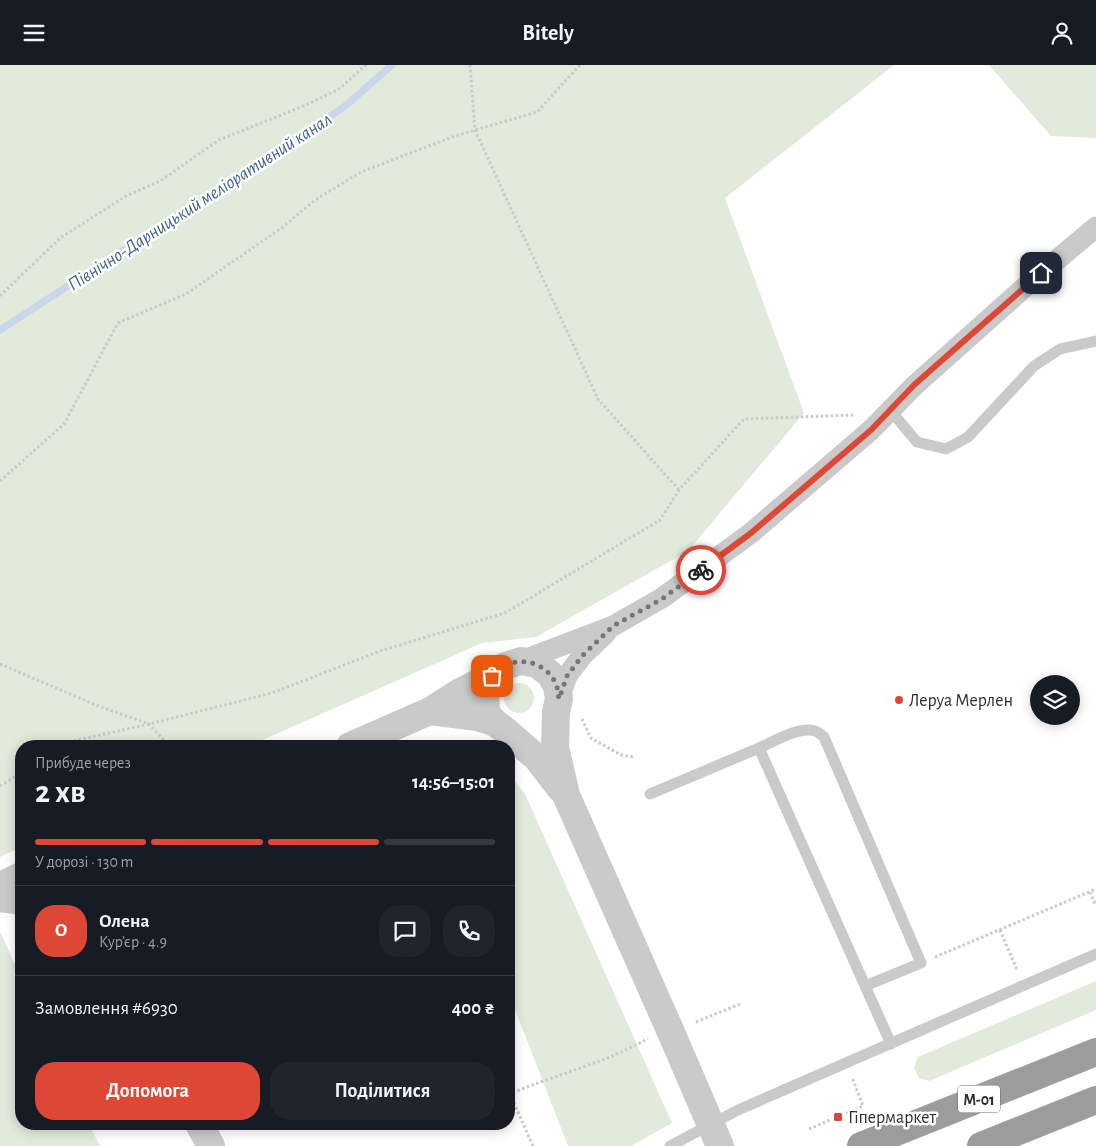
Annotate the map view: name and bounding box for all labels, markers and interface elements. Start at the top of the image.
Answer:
icon: menu [20,19,48,47]
icon: person [1048,19,1076,47]
text: Bitely [522,22,574,44]
water label: Північно-Дарницький меліоративний канал [65,110,335,295]
pin [1020,252,1062,294]
icon: home [1027,259,1055,287]
courier [676,545,726,595]
icon: bike [687,556,715,584]
pin [471,655,513,697]
icon: bag [478,662,506,690]
map controls [1030,675,1080,725]
button: layers [1030,675,1080,725]
place label: Леруа Мерлен [909,692,1013,710]
marker: Леруа Мерлен [893,694,905,706]
text: Прибуде через [35,755,131,771]
text: 14:56–15:01 [412,773,495,792]
text: 2 хв [35,776,85,808]
text: У дорозі · 130 m [35,854,133,870]
button: chat [379,905,431,957]
button: phone [443,905,495,957]
text: Олена [99,912,149,931]
text: О [55,921,67,940]
text: Кур’єр · 4.9 [99,934,167,950]
text: Замовлення #6930 [35,999,178,1018]
text: 400 ₴ [452,999,495,1018]
button: Допомога [35,1062,260,1120]
button: Поділитися [270,1062,495,1120]
road number: М-01 [958,1086,1000,1113]
place label: Гіпермаркет [848,1109,937,1127]
marker: Гіпермаркет [832,1111,844,1123]

